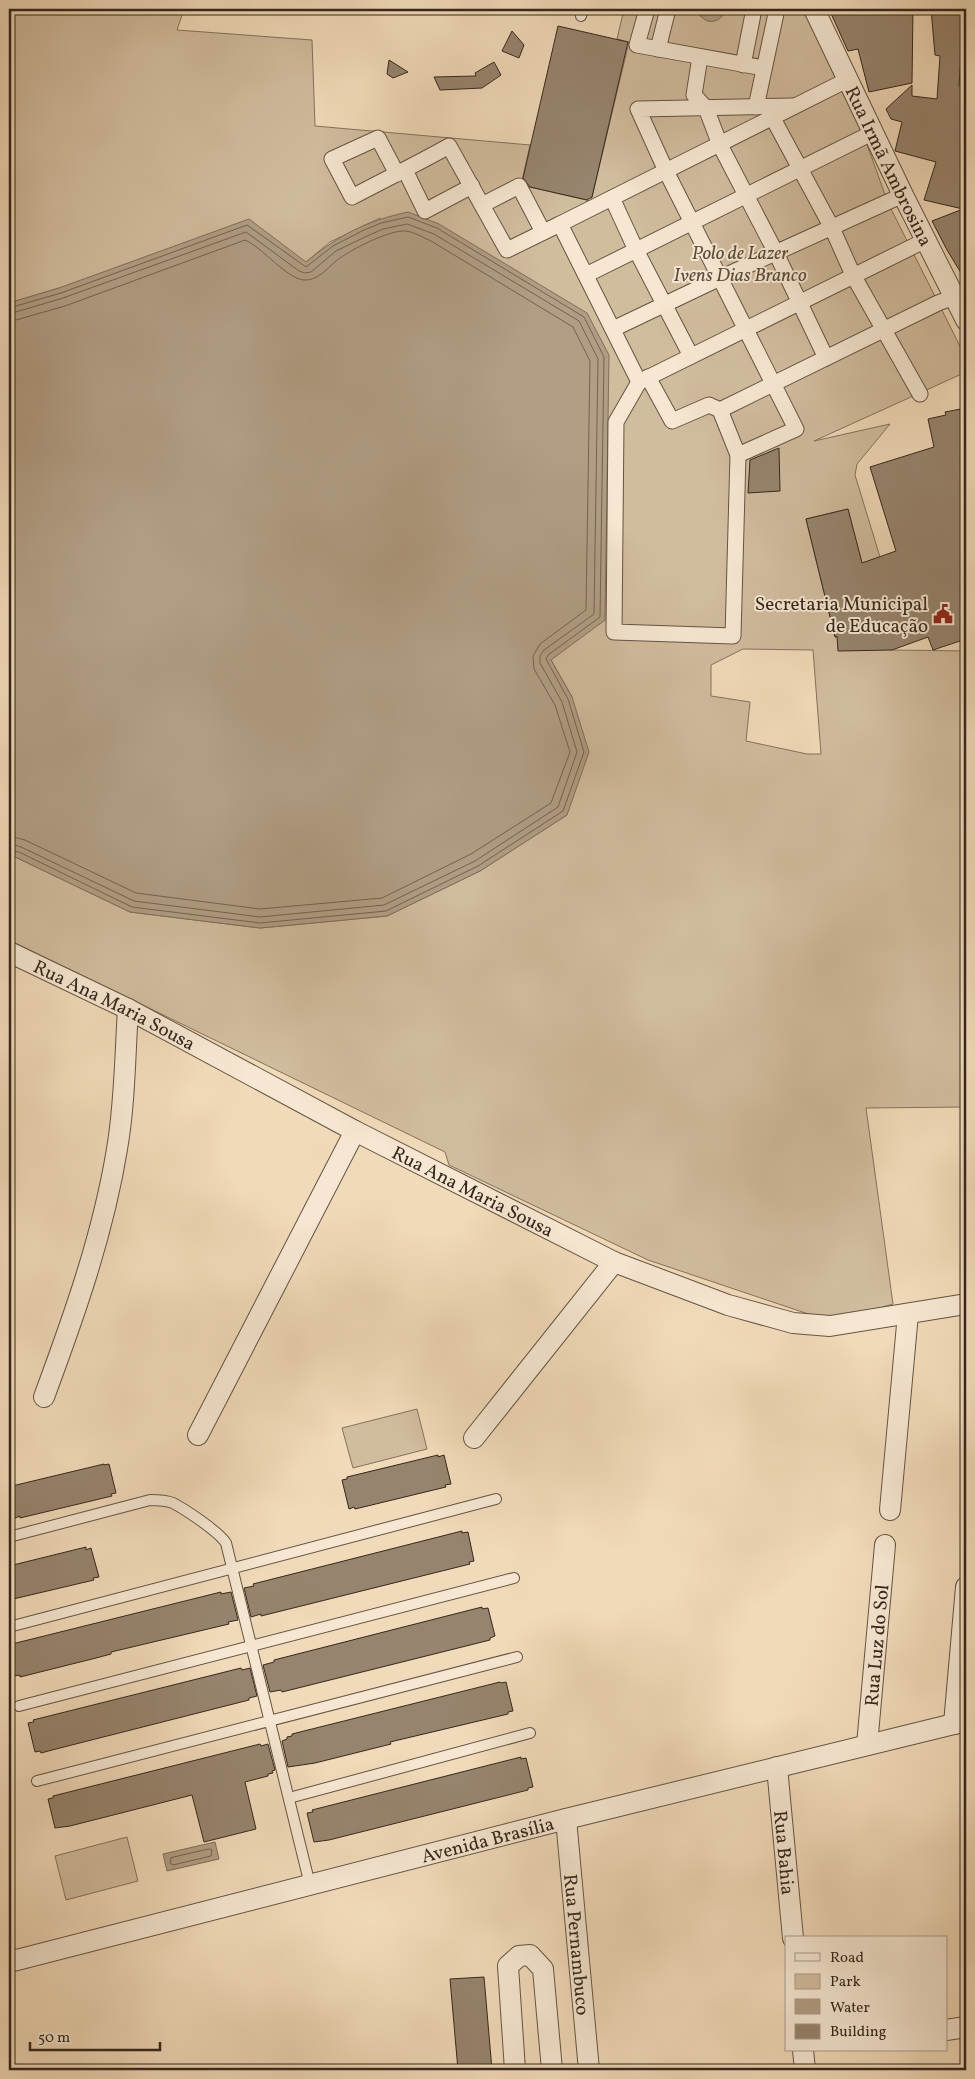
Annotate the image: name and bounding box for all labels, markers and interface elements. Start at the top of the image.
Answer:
street label: Rua Irmã Ambrosina [838,82,938,251]
park label: Polo de Lazer Ivens Dias Branco [673,241,807,289]
place label: Secretaria Municipal de Educação [755,592,928,640]
public building icon: Secretaria Municipal de Educação [932,603,954,625]
street label: Rua Ana Maria Sousa [29,955,199,1058]
street label: Rua Ana Maria Sousa [387,1141,558,1244]
street label: Rua Luz do Sol [860,1583,896,1708]
street label: Rua Bahia [766,1809,800,1896]
street label: Avenida Brasília [419,1812,557,1871]
street label: Rua Pernambuco [556,1873,595,2017]
legend [785,1936,948,2052]
text: Road [830,1948,864,1969]
text: Park [830,1972,861,1993]
text: Water [830,1998,870,2019]
scale bar [30,2019,160,2051]
text: Building [830,2022,887,2043]
text: 50 m [38,2028,70,2049]

